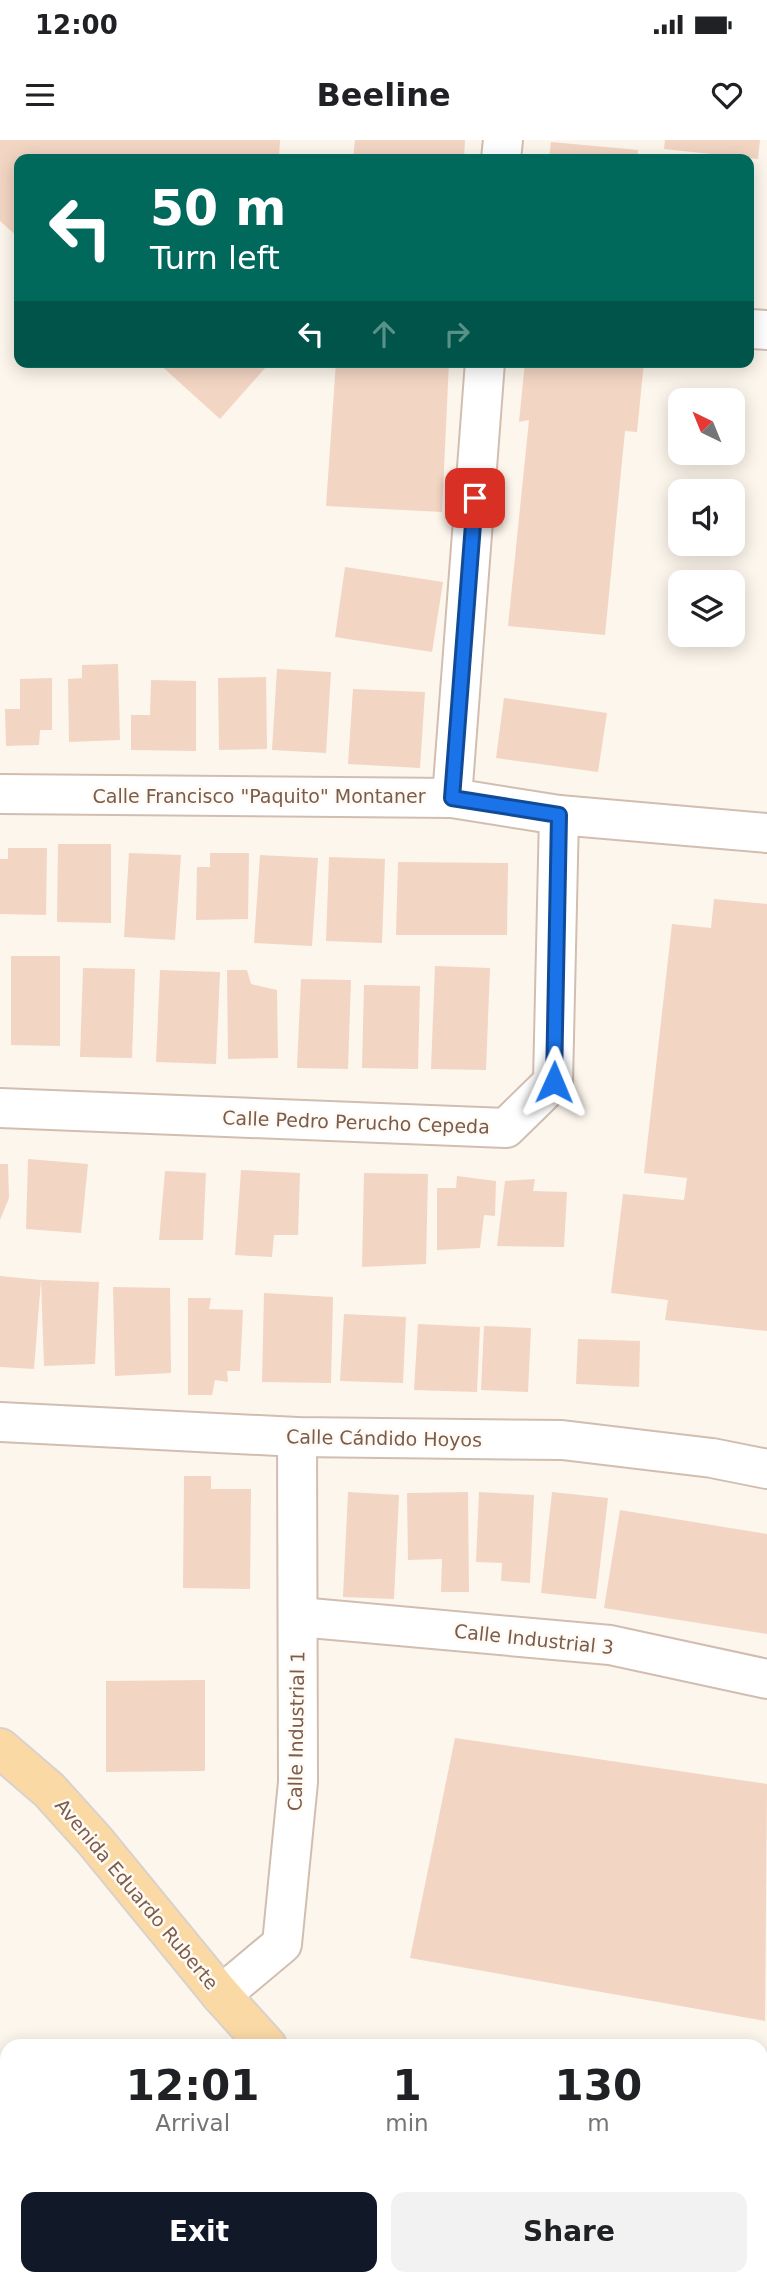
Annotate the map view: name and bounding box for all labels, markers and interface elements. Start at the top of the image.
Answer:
text: 12:00 [35,10,118,40]
icon: menu [21,76,59,114]
text: Beeline [316,76,451,114]
icon: heart [708,76,746,114]
text: 50 m [150,180,286,237]
icon: left [35,182,126,273]
text: Turn left [150,239,280,277]
icon: left [292,315,330,353]
icon: ahead [365,315,403,353]
icon: right [438,315,476,353]
north arrow [668,388,746,466]
map controls [668,388,745,647]
pin [445,468,505,528]
icon: arrive [456,479,494,517]
button: sound [668,479,745,556]
button: layers [668,570,745,647]
street label: Calle Francisco "Paquito" Montaner [93,785,426,807]
position arrow [517,1045,591,1119]
street label: Calle Pedro Perucho Cepeda [222,1106,490,1138]
street label: Calle Cándido Hoyos [286,1425,482,1451]
street label: Calle Industrial 3 [453,1620,615,1658]
street label: Calle Industrial 1 [284,1651,308,1811]
street label: Avenida Eduardo Ruberte [51,1794,223,1994]
text: 12:01 [126,2061,260,2110]
text: 1 [392,2061,422,2110]
text: 130 [555,2061,642,2110]
text: Arrival [155,2110,230,2136]
text: min [385,2110,429,2136]
text: m [587,2110,610,2136]
button: Exit [21,2192,377,2272]
button: Share [391,2192,747,2272]

